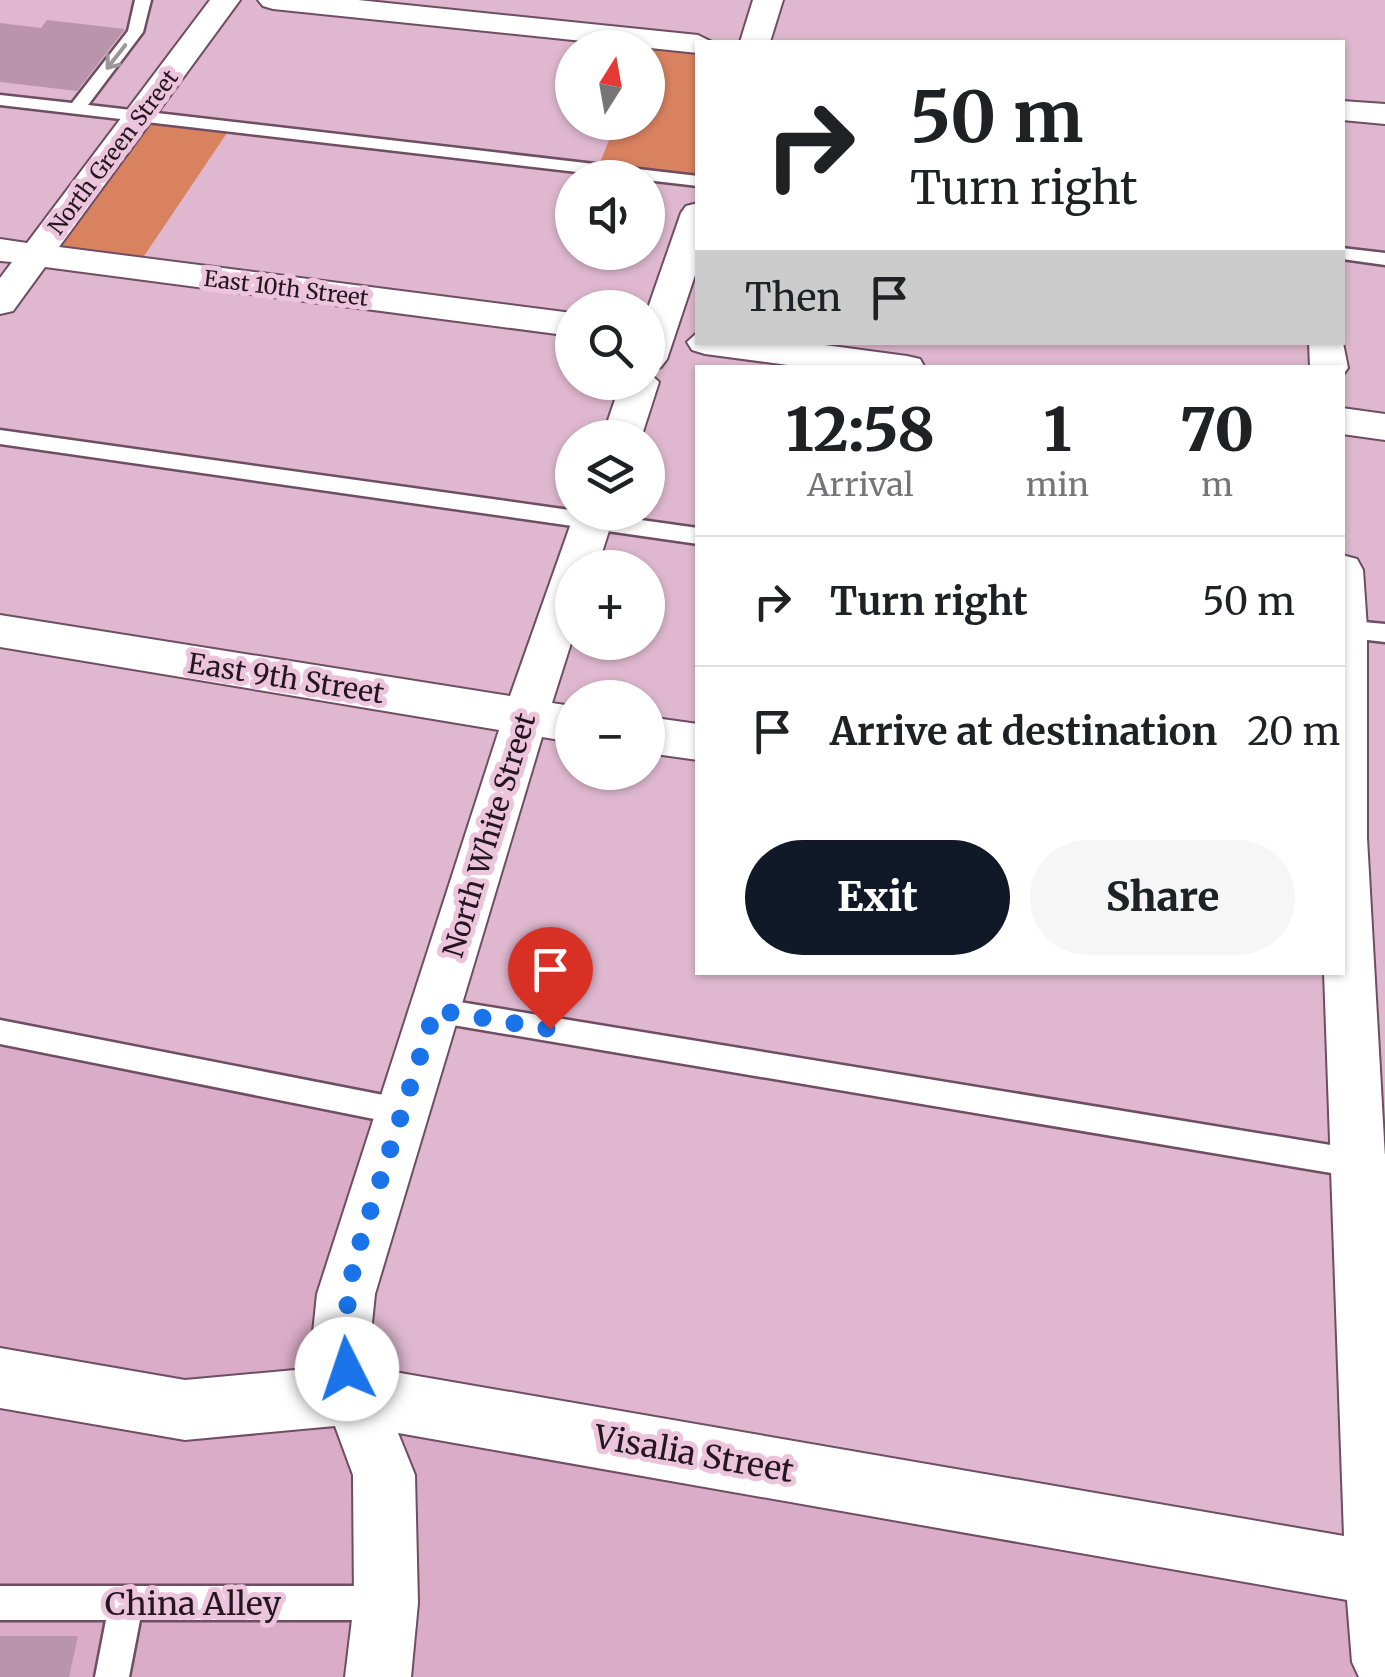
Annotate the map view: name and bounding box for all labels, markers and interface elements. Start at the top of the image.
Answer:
north arrow [555,30,665,140]
map controls [555,30,665,790]
one-way arrow [106,43,127,70]
street label: North Green Street [42,64,184,240]
text: 50 m [910,73,1083,161]
icon: right [745,80,875,210]
button: sound [555,160,665,270]
text: Turn right [910,160,1138,216]
street label: East 10th Street [202,264,370,312]
icon: arrive [862,270,917,325]
text: Then [745,274,842,321]
button: search [555,290,665,400]
text: 12:58 [786,392,935,467]
text: 1 [1043,392,1071,467]
text: 70 [1180,392,1254,467]
button: layers [555,420,665,530]
text: Arrival [807,465,914,505]
text: min [1026,465,1089,505]
text: m [1201,465,1233,505]
button: + [555,550,665,660]
icon: right [745,574,800,629]
text: Turn right [830,578,1028,625]
text: 50 m [1202,578,1295,625]
street label: East 9th Street [185,645,387,711]
button: − [555,680,665,790]
icon: arrive [745,704,800,759]
street label: North White Street [435,708,543,961]
text: Arrive at destination [830,708,1217,755]
text: 20 m [1247,708,1340,755]
button: Exit [745,840,1010,955]
button: Share [1030,840,1295,955]
pin [508,927,593,1030]
icon: arrive [523,942,578,997]
position arrow [295,1317,399,1421]
street label: Visalia Street [590,1417,797,1491]
street label: China Alley [105,1584,282,1624]

